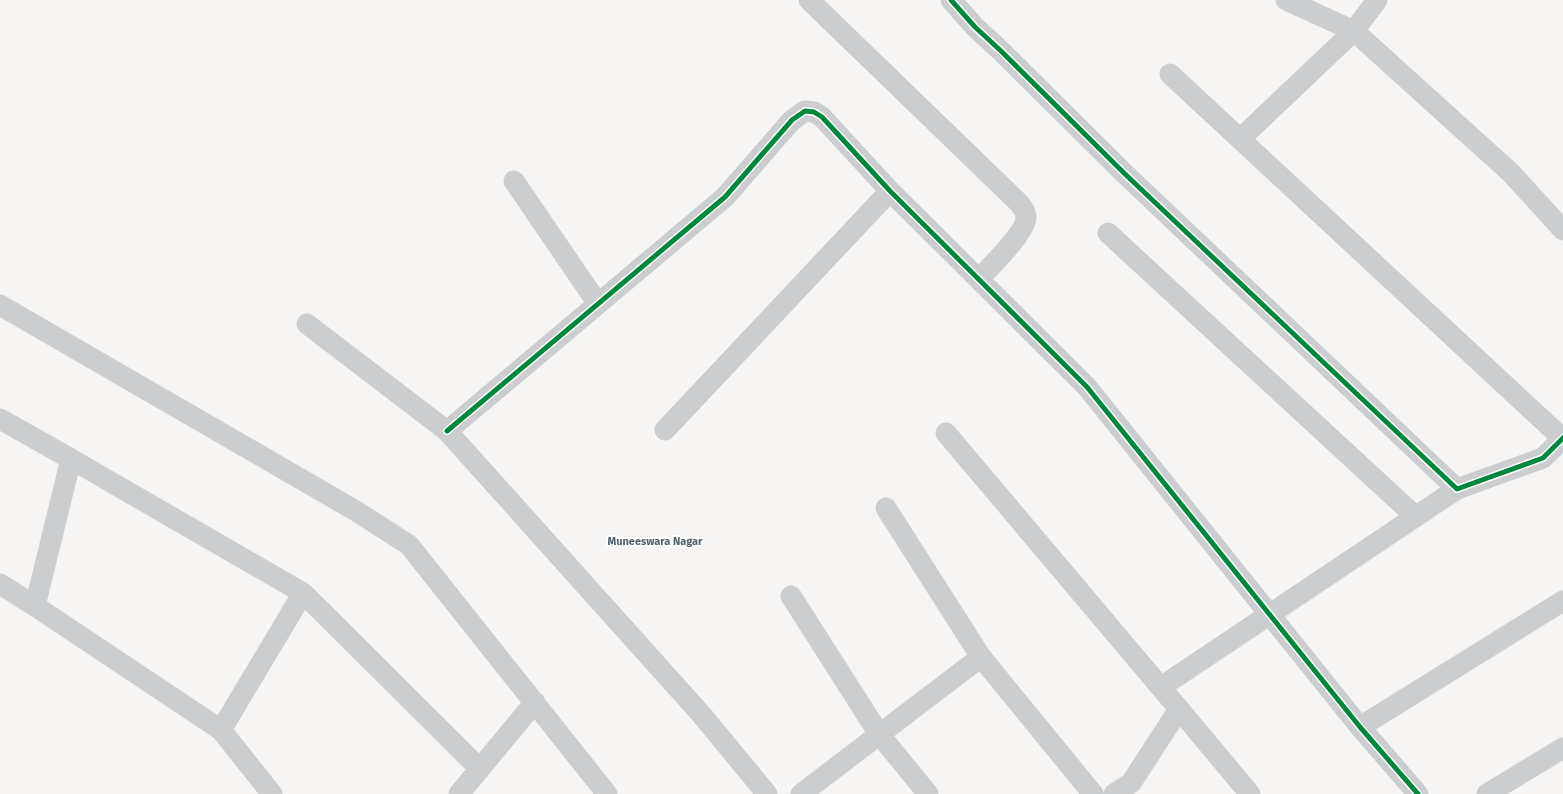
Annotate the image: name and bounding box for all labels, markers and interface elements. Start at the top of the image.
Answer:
district label: Muneeswara Nagar [608,535,703,548]

